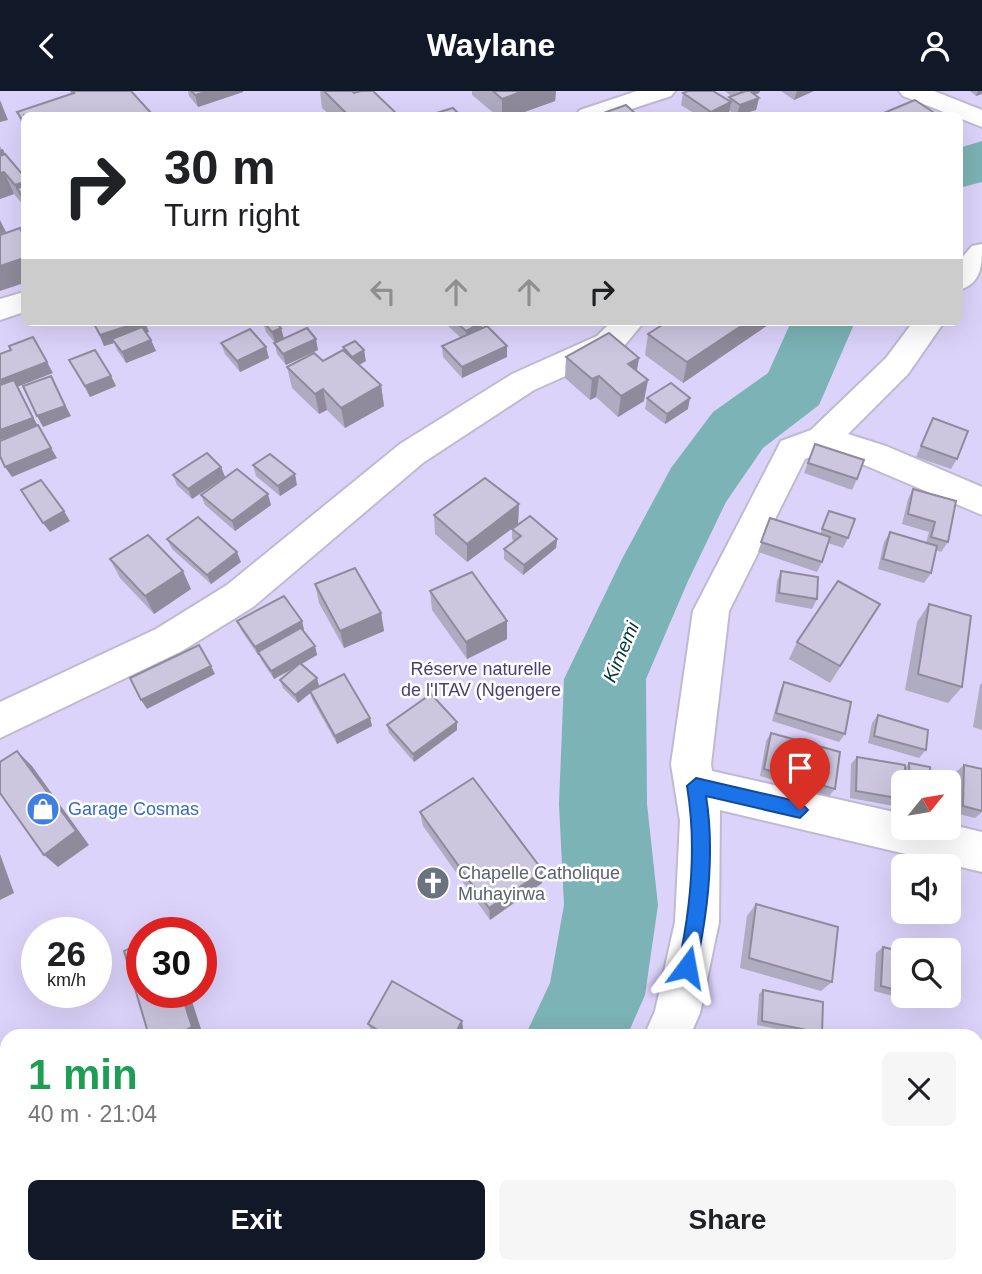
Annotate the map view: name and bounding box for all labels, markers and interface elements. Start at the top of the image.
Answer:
icon: back [28,27,66,65]
text: Waylane [427,27,555,63]
icon: person [916,27,954,65]
icon: right [49,140,140,231]
text: 30 m [164,140,276,194]
text: Turn right [164,197,300,233]
icon: left [364,273,402,311]
icon: ahead [437,273,475,311]
icon: ahead [510,273,548,311]
icon: right [583,273,621,311]
water label: Kimemi [599,618,643,685]
park label: Réserve naturelle de l'ITAV (Ngengere [401,659,561,700]
pin [770,738,830,810]
icon: arrive [781,749,819,787]
north arrow [891,770,961,840]
map controls [891,770,961,1008]
shop icon: Garage Cosmas [24,790,62,828]
place label: Garage Cosmas [68,799,199,819]
button: sound [891,854,961,924]
place label: Chapelle Catholique Muhayirwa [458,863,620,904]
church icon: Chapelle Catholique Muhayirwa [414,864,452,902]
speed limit sign: 30 [126,917,217,1008]
position arrow [650,930,724,1004]
text: 26 [47,934,86,973]
button: search [891,938,961,1008]
text: km/h [47,970,86,990]
text: 1 min [28,1051,138,1098]
button: close [882,1052,956,1126]
text: 40 m · 21:04 [28,1101,157,1127]
button: Exit [28,1180,485,1260]
button: Share [499,1180,956,1260]

